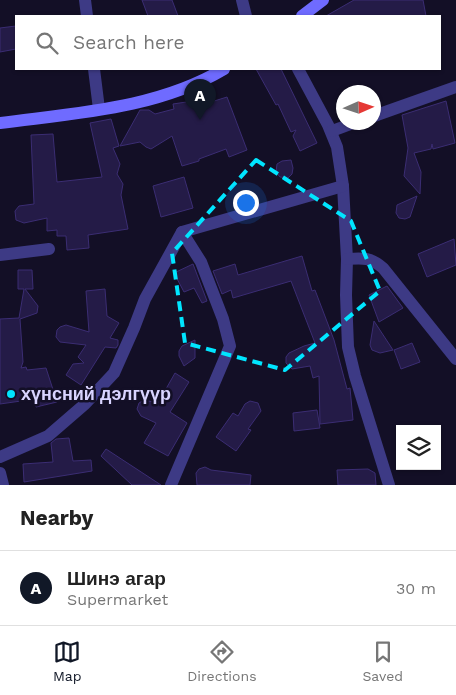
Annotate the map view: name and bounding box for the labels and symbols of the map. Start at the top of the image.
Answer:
pin: A [184,79,216,120]
north arrow [336,85,381,130]
your location [233,190,259,216]
place label: хүнсний дэлгүүр [21,383,171,404]
marker: хүнсний дэлгүүр [5,388,17,400]

